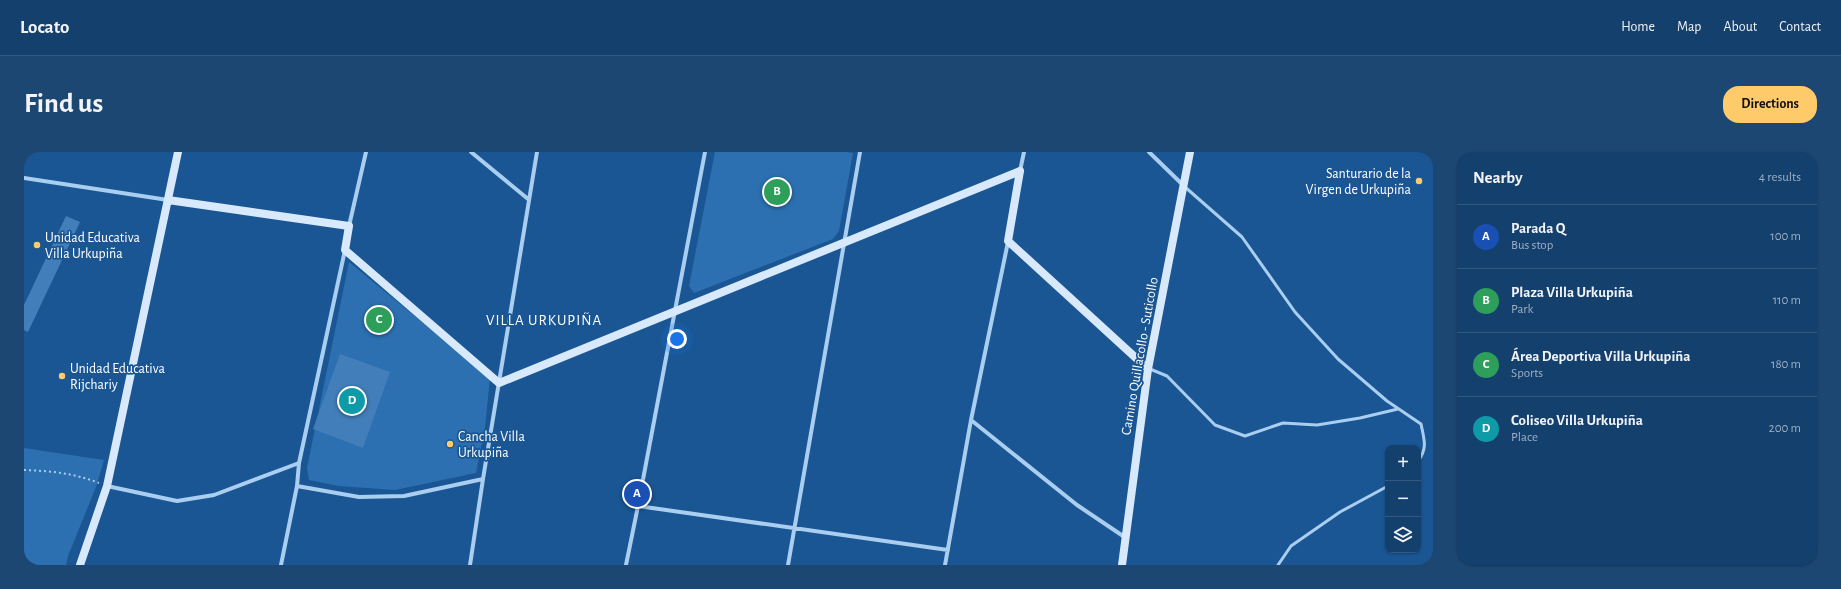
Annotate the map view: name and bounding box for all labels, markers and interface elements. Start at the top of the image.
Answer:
text: Locato [20,18,69,37]
text: Home [1621,20,1655,34]
text: Map [1677,20,1701,34]
text: About [1723,20,1757,34]
text: Contact [1779,20,1821,34]
button: Directions [1723,86,1817,123]
text: Find us [24,90,103,118]
place label: Santurario de la Virgen de Urkupiña [1306,167,1412,197]
text: Nearby [1473,169,1523,186]
text: 4 results [1759,171,1801,184]
marker: Santurario de la Virgen de Urkupiña [1414,176,1424,186]
pin: B [764,177,790,207]
text: Parada Q [1511,221,1565,236]
text: A [1482,230,1490,243]
text: 100 m [1770,230,1801,243]
place label: Unidad Educativa Villa Urkupiña [45,231,140,261]
text: Bus stop [1511,239,1553,252]
marker: Unidad Educativa Villa Urkupiña [32,240,42,250]
street label: Camino Quillacollo - Suticollo [1119,276,1161,436]
text: Plaza Villa Urkupiña [1511,285,1633,300]
text: B [1482,294,1490,307]
text: 110 m [1773,294,1801,307]
text: Park [1511,303,1533,316]
pin: C [366,305,392,335]
district label: VILLA URKUPIÑA [486,312,602,328]
your location [667,329,687,349]
text: Área Deportiva Villa Urkupiña [1511,349,1690,364]
text: C [1483,358,1489,371]
text: 180 m [1771,358,1801,371]
place label: Unidad Educativa Rijchariy [70,362,165,392]
text: Sports [1511,367,1543,380]
marker: Unidad Educativa Rijchariy [57,371,67,381]
pin: D [339,386,365,416]
text: Coliseo Villa Urkupiña [1511,413,1643,428]
text: D [1482,422,1490,435]
text: 200 m [1769,422,1801,435]
place label: Cancha Villa Urkupiña [458,430,525,460]
text: Place [1511,431,1538,444]
marker: Cancha Villa Urkupiña [445,439,455,449]
map controls [1385,445,1421,553]
button: + [1385,445,1421,481]
pin: A [624,479,650,509]
button: − [1385,481,1421,517]
button: layers [1385,517,1421,553]

